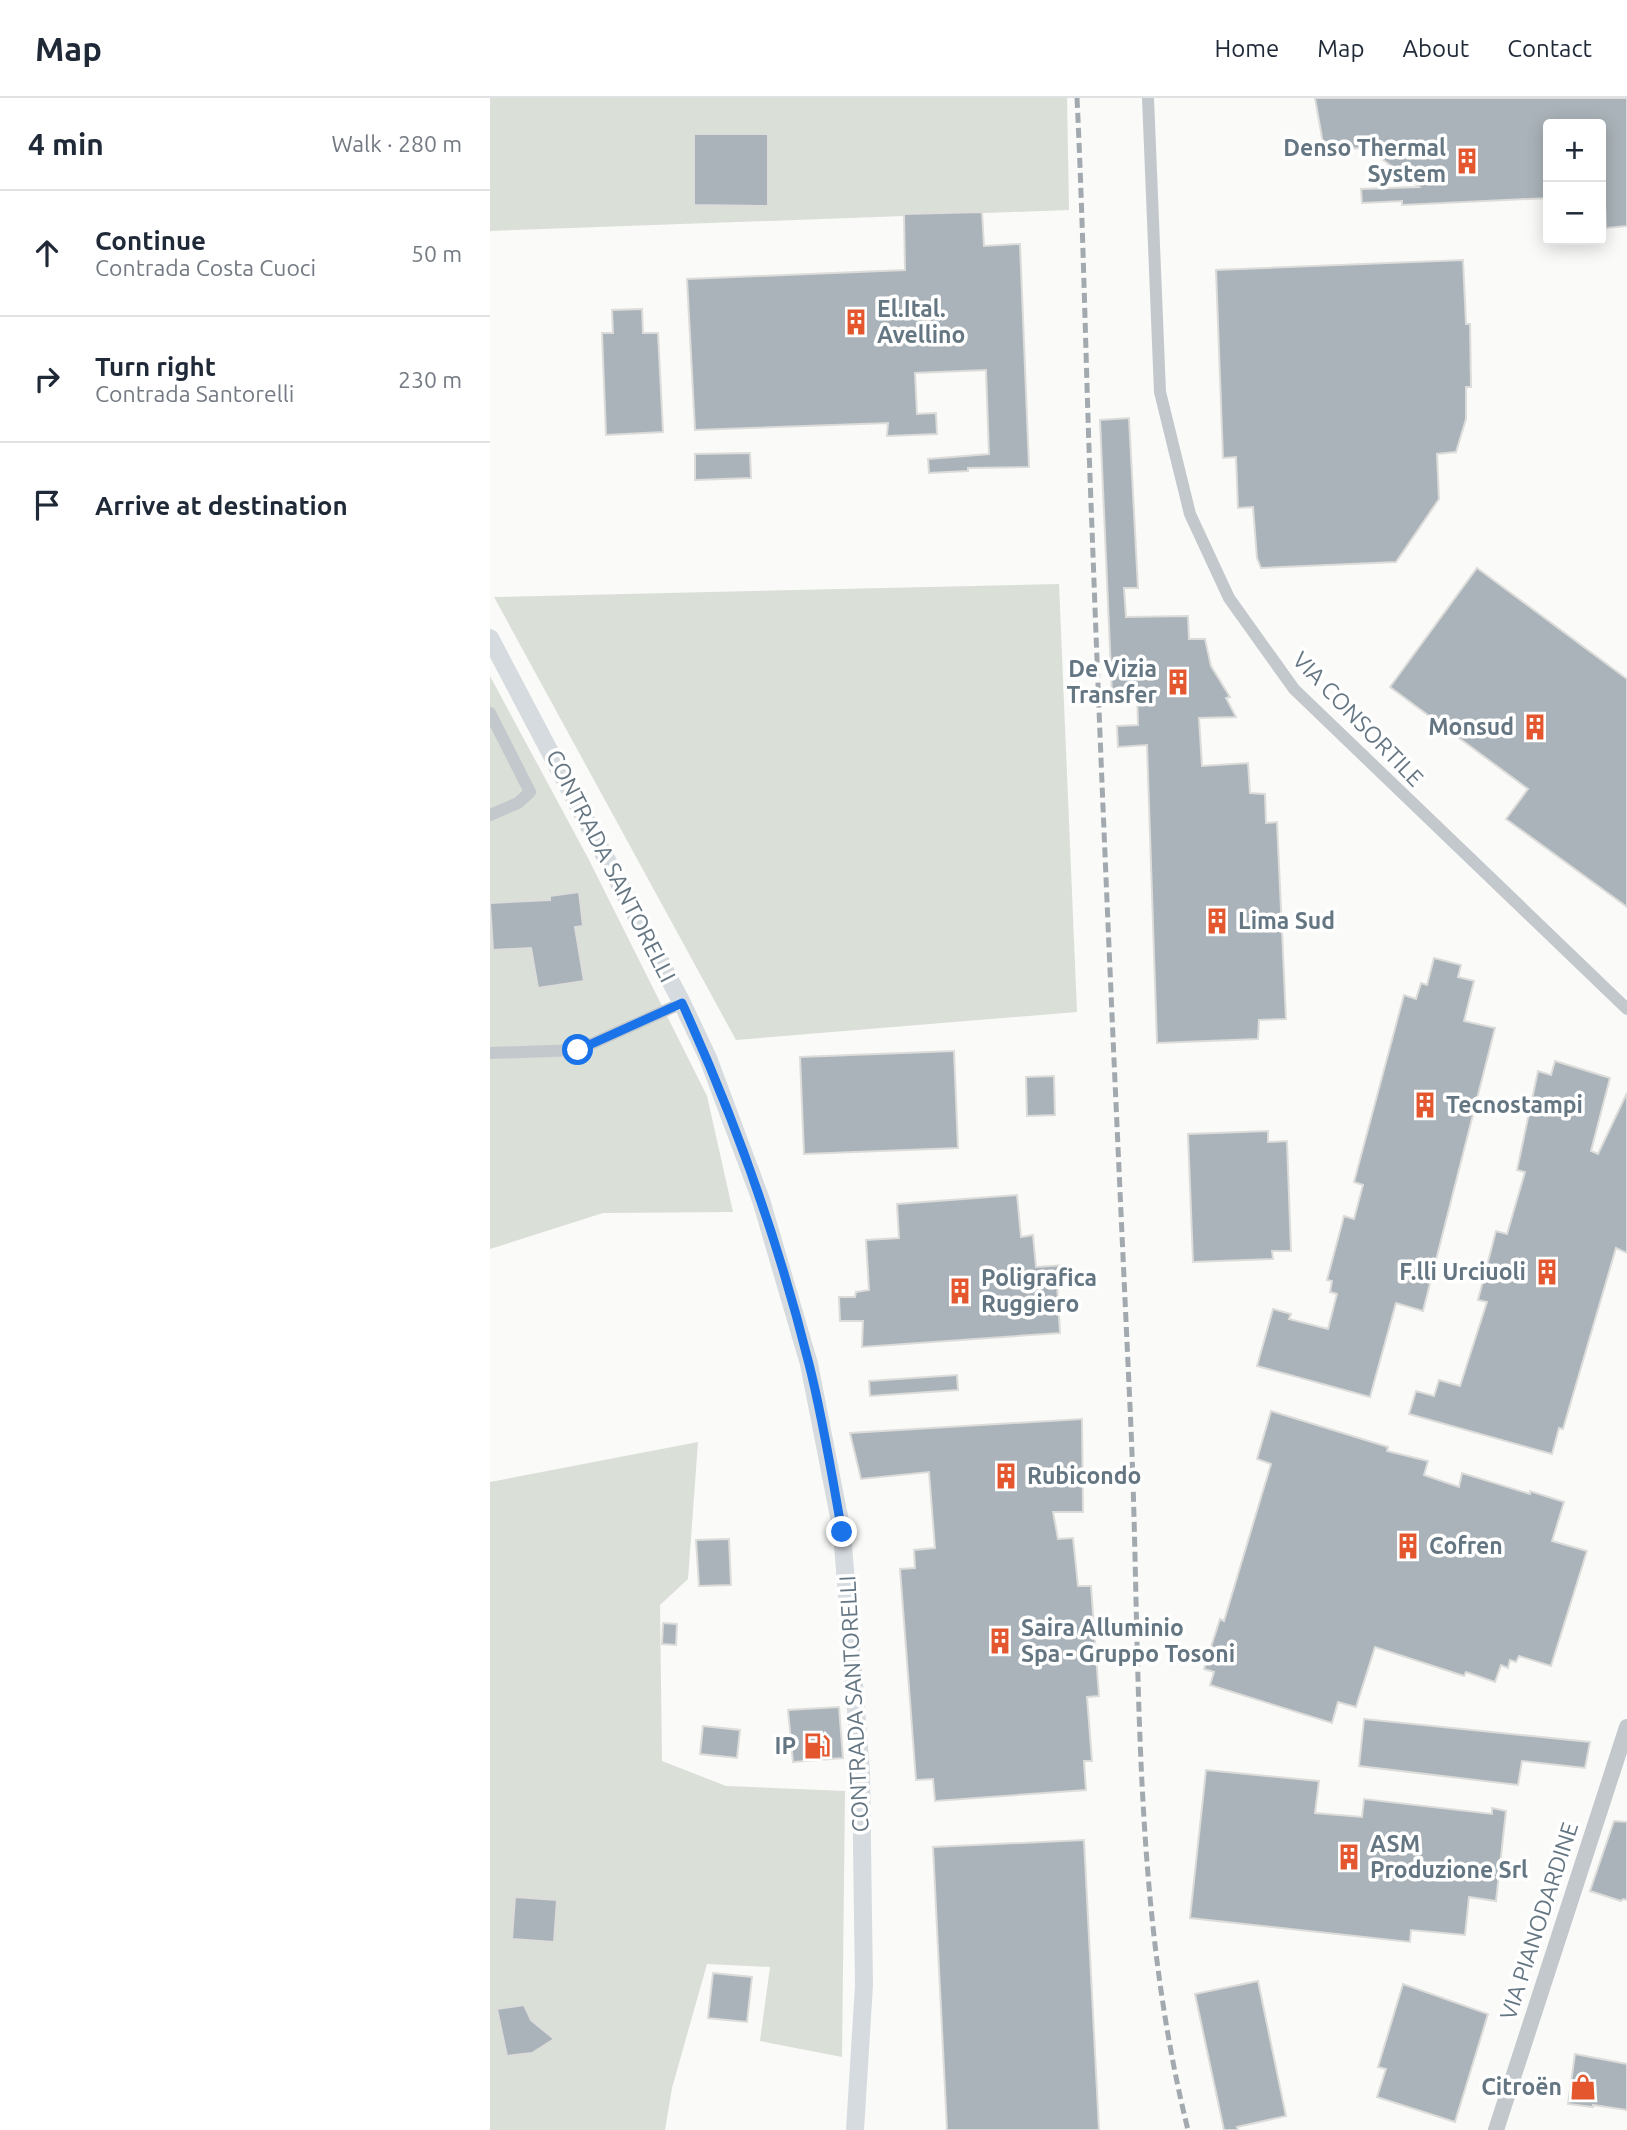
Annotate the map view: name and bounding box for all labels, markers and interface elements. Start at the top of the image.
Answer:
text: Map [35,30,102,67]
text: Home [1214,35,1279,62]
text: Map [1317,35,1364,62]
text: About [1402,35,1469,62]
text: Contact [1507,35,1592,62]
map controls [1543,119,1606,245]
button: + [1543,119,1606,182]
text: 4 min [28,127,104,161]
text: Walk · 280 m [331,131,462,156]
place label: Denso Thermal System [1283,135,1446,186]
building icon: Denso Thermal System [1452,146,1482,176]
button: − [1543,182,1606,245]
text: Continue [95,226,206,255]
icon: ahead [28,234,66,272]
text: 50 m [411,241,462,266]
text: Contrada Costa Cuoci [95,255,316,280]
place label: El.Ital. Avellino [877,296,965,347]
building icon: El.Ital. Avellino [841,307,871,337]
text: Turn right [95,352,216,381]
icon: right [28,360,66,398]
text: 230 m [398,367,462,392]
text: Contrada Santorelli [95,381,294,406]
icon: arrive [28,486,66,524]
text: Arrive at destination [95,491,348,520]
street label: VIA CONSORTILE [1288,647,1429,791]
place label: De Vizia Transfer [1066,656,1158,707]
building icon: De Vizia Transfer [1163,667,1193,697]
building icon: Monsud [1520,712,1550,742]
place label: Monsud [1428,714,1514,739]
street label: CONTRADA SANTORELLI [542,745,681,986]
building icon: Lima Sud [1202,906,1232,936]
place label: Lima Sud [1238,908,1335,933]
route start [562,1034,593,1065]
building icon: Tecnostampi [1410,1090,1440,1120]
place label: Tecnostampi [1446,1092,1583,1117]
building icon: F.lli Urciuoli [1532,1257,1562,1287]
place label: F.lli Urciuoli [1399,1259,1526,1284]
place label: Poligrafica Ruggiero [981,1265,1097,1316]
building icon: Poligrafica Ruggiero [945,1276,975,1306]
building icon: Rubicondo [991,1461,1021,1491]
place label: Rubicondo [1027,1463,1141,1488]
route end [826,1516,857,1547]
building icon: Cofren [1393,1531,1423,1561]
place label: Cofren [1429,1533,1503,1558]
street label: CONTRADA SANTORELLI [834,1575,873,1833]
place label: Saira Alluminio Spa - Gruppo Tosoni [1021,1615,1235,1666]
building icon: Saira Alluminio Spa - Gruppo Tosoni [985,1626,1015,1656]
fuel station icon: IP [802,1731,832,1761]
place label: IP [775,1733,796,1758]
street label: VIA PIANODARDINE [1495,1819,1582,2023]
place label: ASM Produzione Srl [1370,1831,1528,1882]
building icon: ASM Produzione Srl [1334,1842,1364,1872]
shop icon: Citroën [1568,2072,1598,2102]
place label: Citroën [1481,2074,1562,2099]

